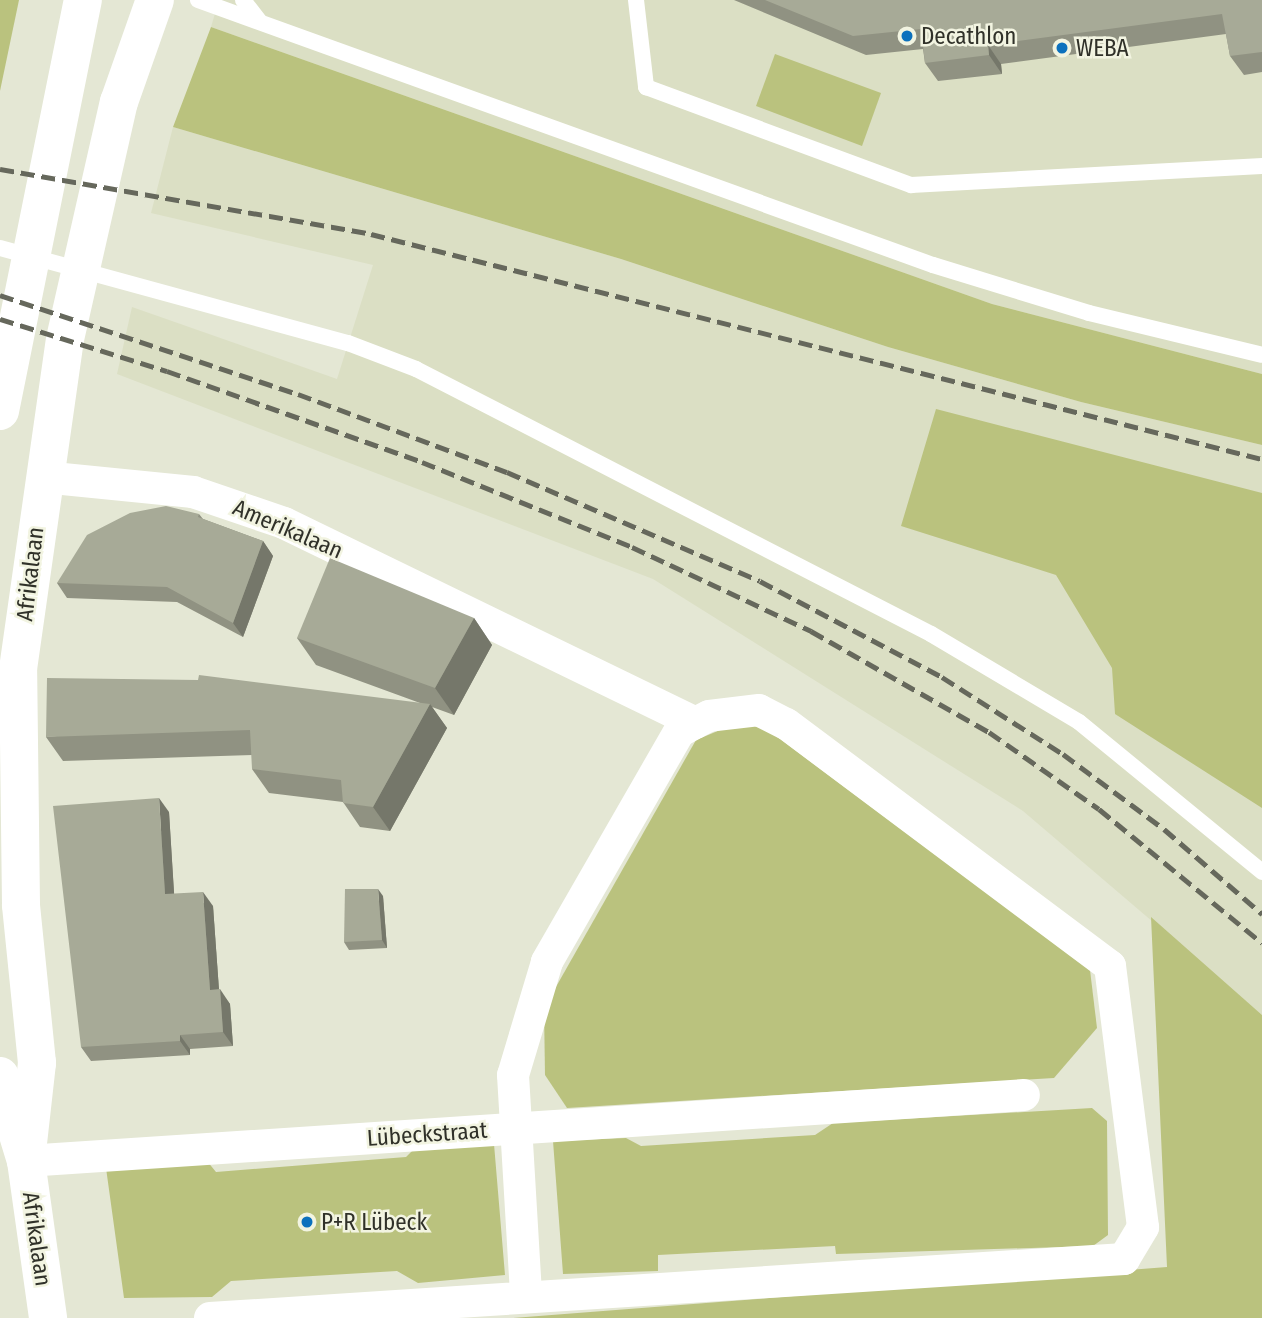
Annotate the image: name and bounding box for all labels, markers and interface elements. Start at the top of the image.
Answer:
place label: Decathlon [921,22,1016,50]
marker: Decathlon [899,28,915,44]
place label: WEBA [1076,34,1129,62]
marker: WEBA [1054,40,1070,56]
street label: Amerikalaan [229,493,347,565]
street label: Afrikalaan [11,525,49,623]
street label: Lübeckstraat [366,1116,488,1152]
street label: Afrikalaan [17,1190,57,1288]
place label: P+R Lübeck [321,1208,427,1236]
marker: P+R Lübeck [299,1214,315,1230]

